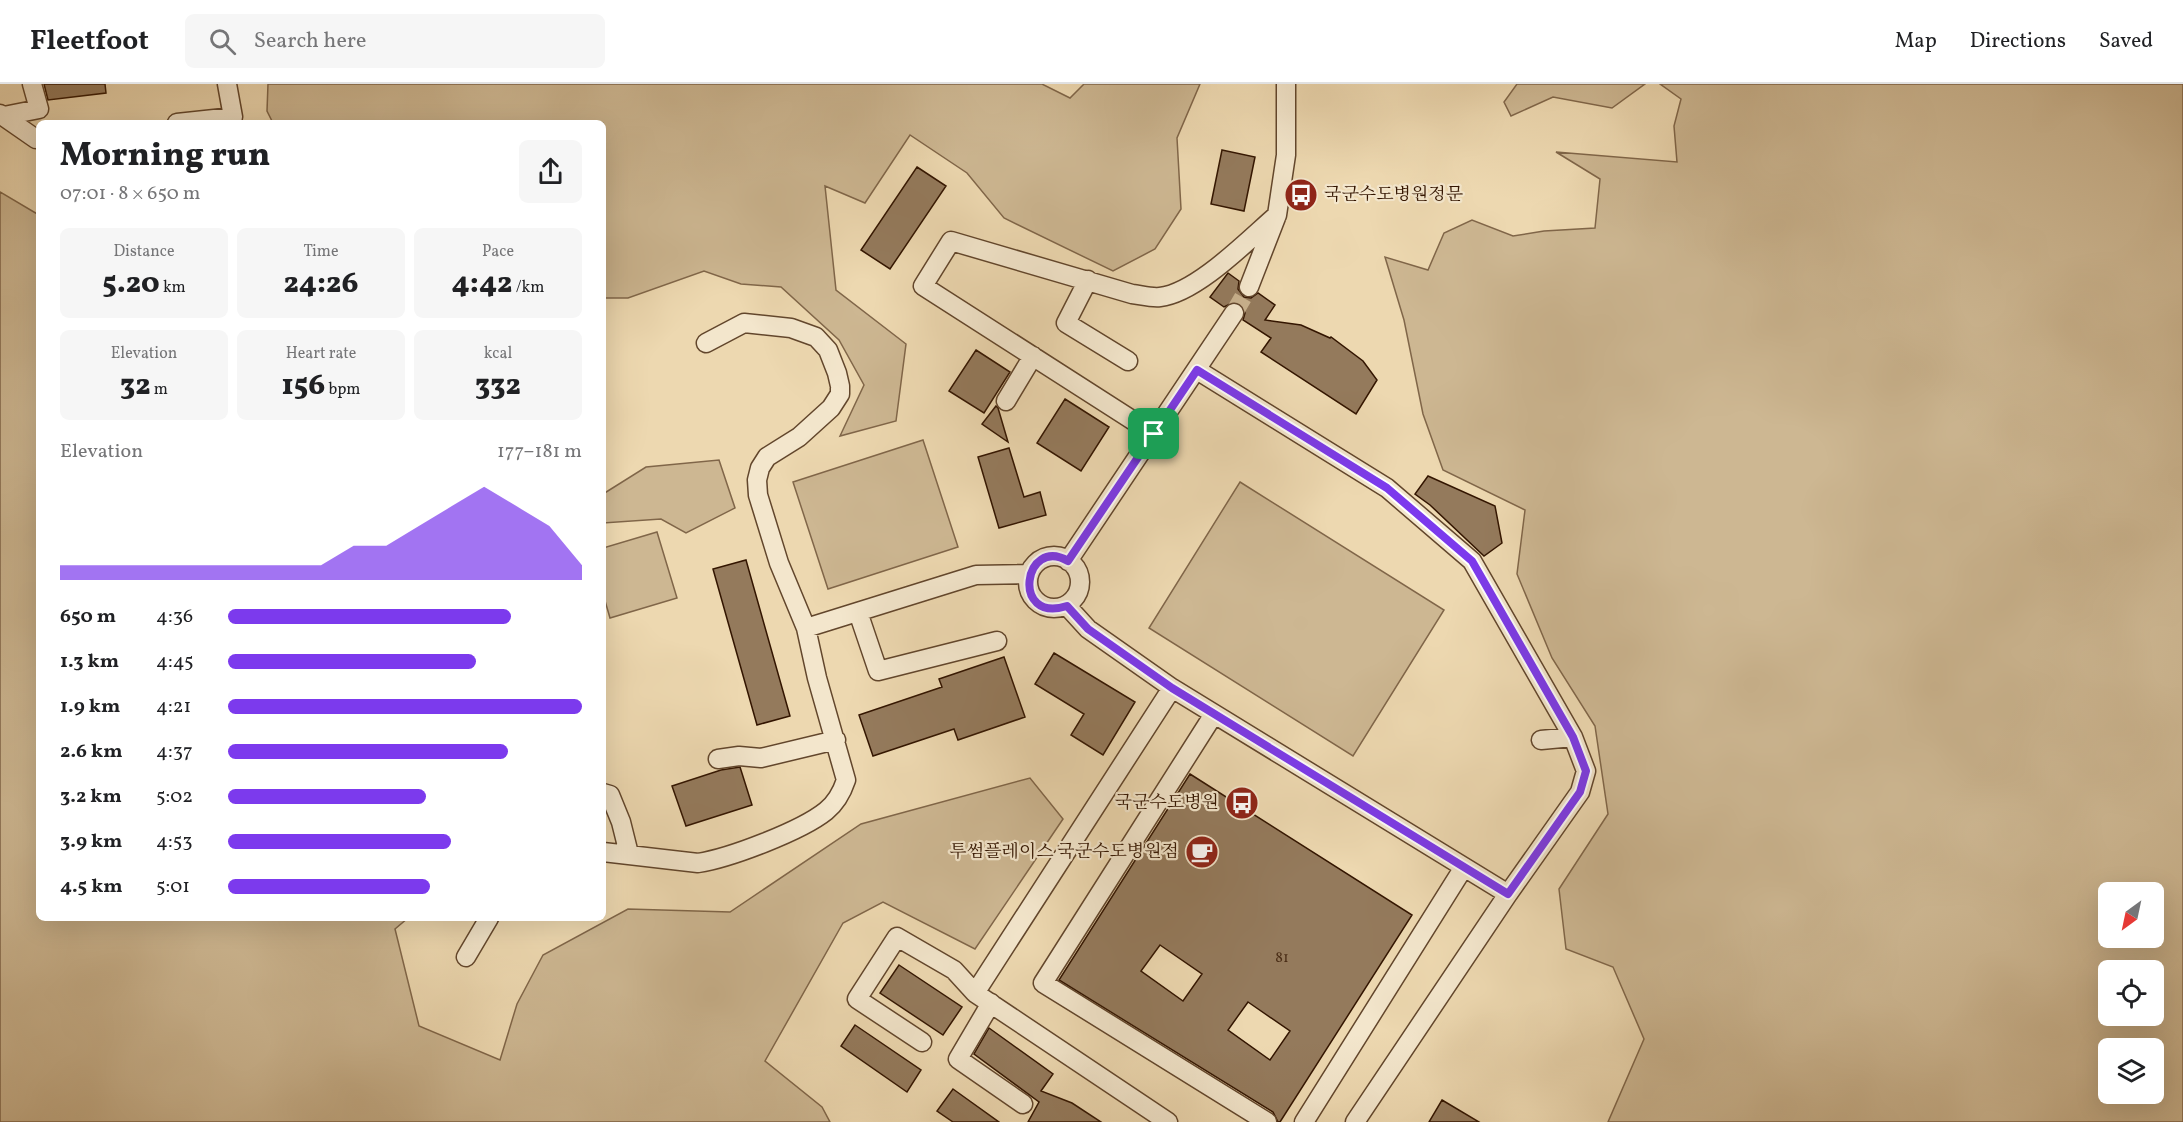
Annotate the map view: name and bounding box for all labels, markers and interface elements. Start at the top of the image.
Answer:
search box [185,14,605,68]
text: Fleetfoot [30,22,149,61]
icon: search [206,25,239,58]
text: Search here [254,26,366,57]
text: Map [1895,27,1937,56]
text: Directions [1970,27,2066,56]
text: Saved [2099,27,2153,56]
text: Morning run [60,134,270,180]
button: share [519,140,582,203]
bus stop icon: 국군수도병원정문 [1283,177,1319,213]
text: 07:01 · 8 × 650 m [60,180,200,208]
place label: 국군수도병원정문 [1324,183,1464,208]
text: Distance [113,241,175,263]
text: Time [303,241,339,263]
text: Pace [482,241,514,263]
text: 5.20 [102,263,160,305]
text: 24:26 [284,263,358,305]
text: 4:42 [452,263,512,305]
text: km [160,277,186,299]
text: /km [512,277,544,299]
text: Elevation [111,343,177,365]
text: Heart rate [286,343,356,365]
text: kcal [484,343,512,365]
text: 32 [120,365,151,407]
text: 156 [282,365,325,407]
text: 332 [475,365,521,407]
text: m [151,379,168,401]
text: bpm [325,379,360,401]
pin [1128,408,1179,459]
icon: arrive [1137,417,1170,450]
text: Elevation [60,438,143,466]
text: 177–181 m [497,438,582,466]
text: 650 m [60,603,116,631]
text: 4:36 [156,603,193,631]
text: 1.3 km [60,648,119,676]
text: 4:45 [156,648,194,676]
text: 1.9 km [60,693,120,721]
text: 4:21 [156,693,191,721]
text: 2.6 km [60,738,123,766]
text: 4:37 [156,738,193,766]
text: 3.2 km [60,783,122,811]
text: 5:02 [156,783,193,811]
bus stop icon: 국군수도병원 [1224,785,1260,821]
place label: 국군수도병원 [1115,791,1219,816]
text: 3.9 km [60,828,122,856]
text: 4:53 [156,828,193,856]
cafe icon: 투썸플레이스 국군수도병원점 [1184,834,1220,870]
place label: 투썸플레이스 국군수도병원점 [949,840,1179,865]
text: 4.5 km [60,873,123,901]
text: 5:01 [156,873,190,901]
north arrow [2098,882,2164,948]
map controls [2098,882,2164,1104]
house number: 81 [1275,948,1289,969]
button: locate [2098,960,2164,1026]
button: layers [2098,1038,2164,1104]

